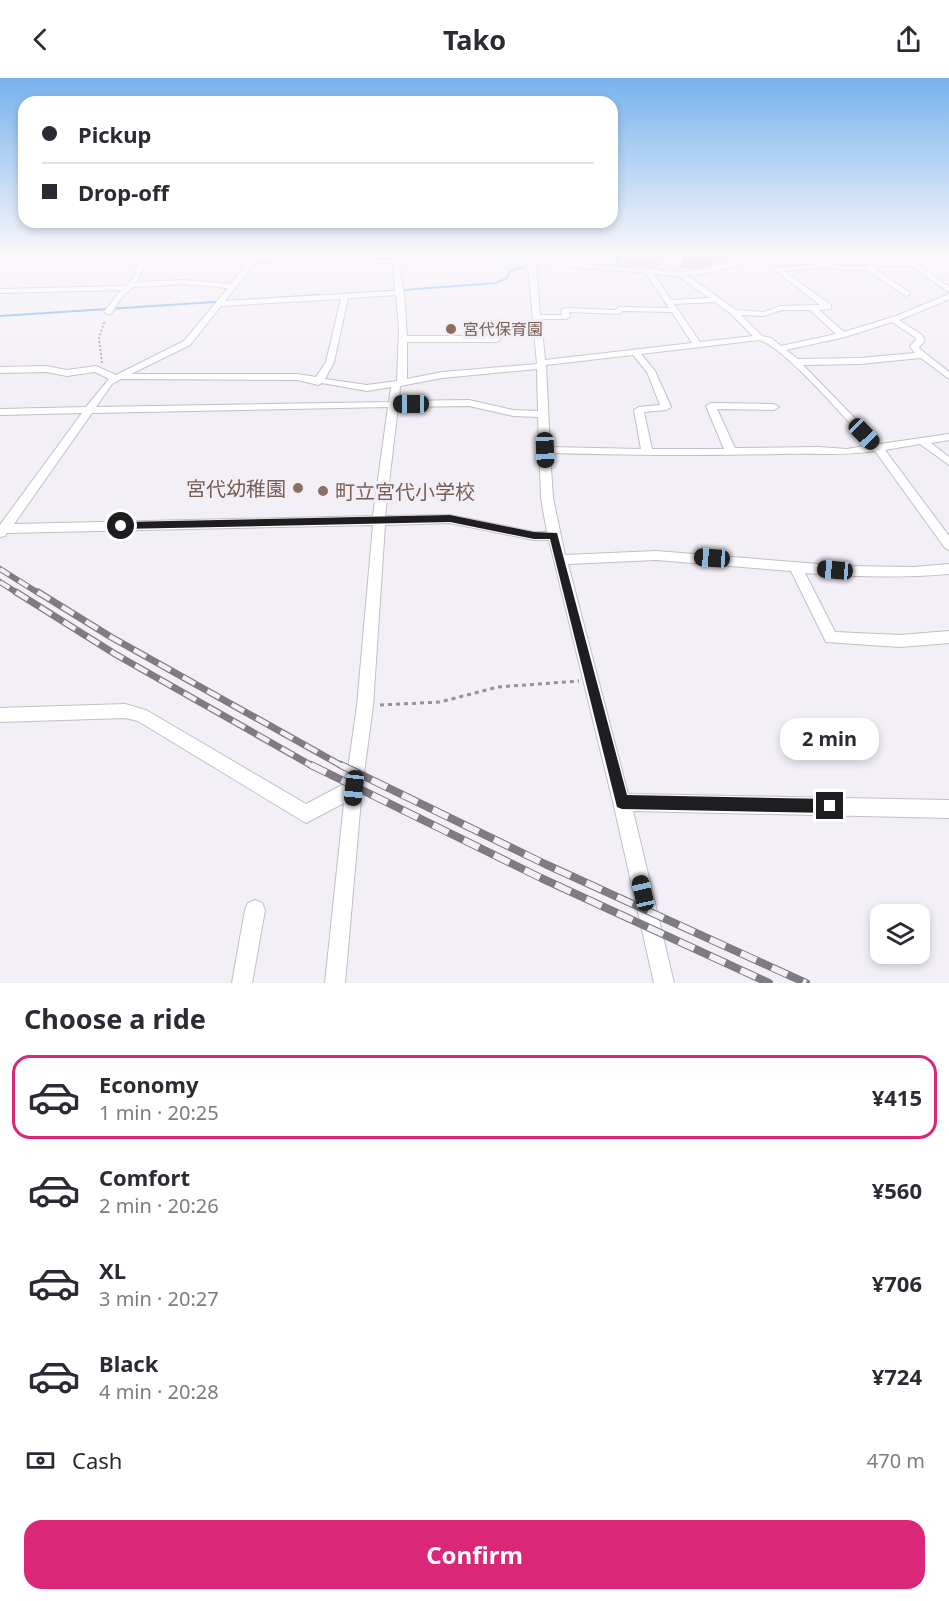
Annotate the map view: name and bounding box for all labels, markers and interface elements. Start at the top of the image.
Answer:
text: Tako [443,21,506,58]
icon: back [24,23,57,56]
icon: share [892,23,925,56]
text: Pickup [78,119,151,149]
text: Drop-off [78,177,169,207]
place label: 宮代保育園 [463,318,543,340]
marker: 宮代保育園 [444,322,458,336]
car [393,395,429,413]
car [845,415,883,453]
car [535,432,555,468]
place label: 宮代幼稚園 [186,475,286,502]
place label: 町立宮代小学校 [335,478,475,505]
marker: 宮代幼稚園 [291,481,305,495]
marker: 町立宮代小学校 [316,484,330,498]
route start [107,512,134,539]
car [693,548,731,568]
car [816,559,854,581]
callout: 2 min [780,719,880,761]
text: 2 min [802,725,857,752]
car [343,769,365,807]
route end [816,792,843,819]
car [630,873,656,913]
map controls [870,904,930,964]
button: layers [870,904,930,964]
text: Choose a ride [24,1000,206,1037]
text: Economy [99,1069,198,1099]
icon: car [27,1070,81,1124]
text: ¥415 [872,1082,922,1112]
text: 1 min · 20:25 [99,1099,219,1126]
text: Comfort [99,1162,190,1192]
icon: car [27,1163,81,1217]
text: ¥560 [872,1175,922,1205]
text: 2 min · 20:26 [99,1192,219,1219]
text: XL [99,1255,126,1285]
icon: car [27,1256,81,1310]
text: ¥706 [872,1268,922,1298]
text: 3 min · 20:27 [99,1285,219,1312]
text: Black [99,1348,158,1378]
icon: car [27,1349,81,1403]
text: ¥724 [872,1361,922,1391]
text: 4 min · 20:28 [99,1378,219,1405]
icon: cash [24,1444,57,1477]
text: Cash [72,1445,122,1475]
text: 470 m [867,1447,925,1474]
button: Confirm [24,1520,925,1589]

